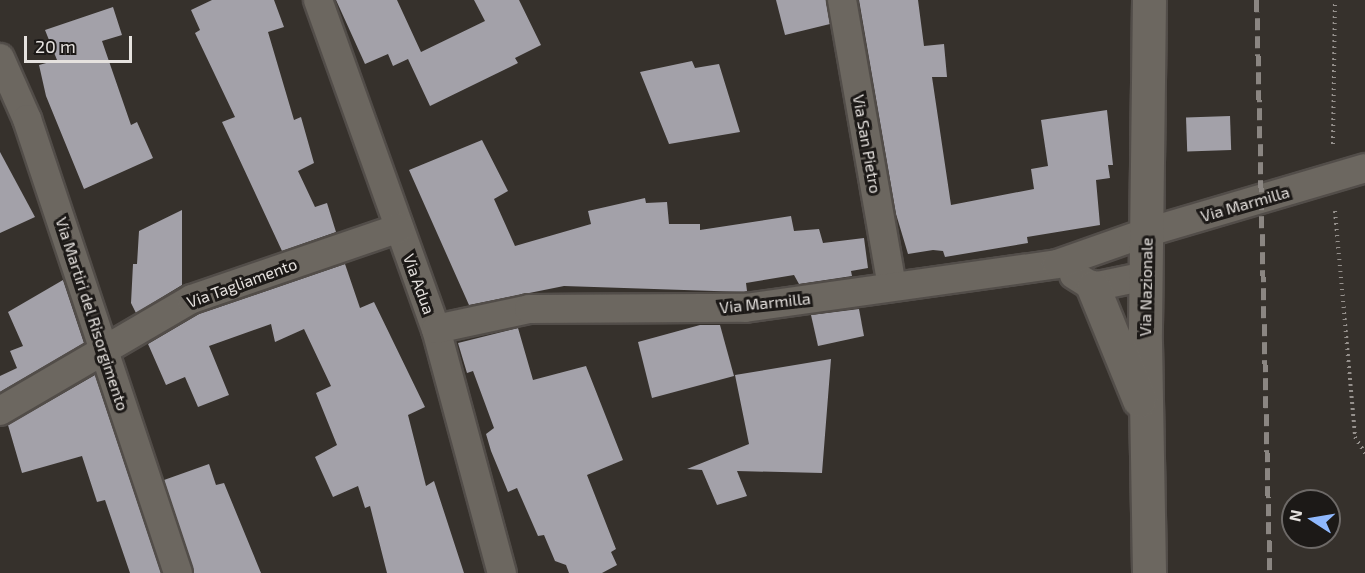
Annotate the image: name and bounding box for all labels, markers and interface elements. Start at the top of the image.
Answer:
scale bar [27,24,135,62]
text: 20 m [35,35,76,57]
street label: Via San Pietro [849,93,885,195]
street label: Via Marmilla [1198,182,1292,226]
street label: Via Martiri del Risorgimento [52,215,132,413]
street label: Via Nazionale [1136,237,1156,337]
street label: Via Adua [399,251,439,317]
street label: Via Tagliamento [184,254,300,312]
street label: Via Marmilla [718,289,812,317]
north arrow [1281,489,1341,549]
text: N [1284,508,1305,523]

